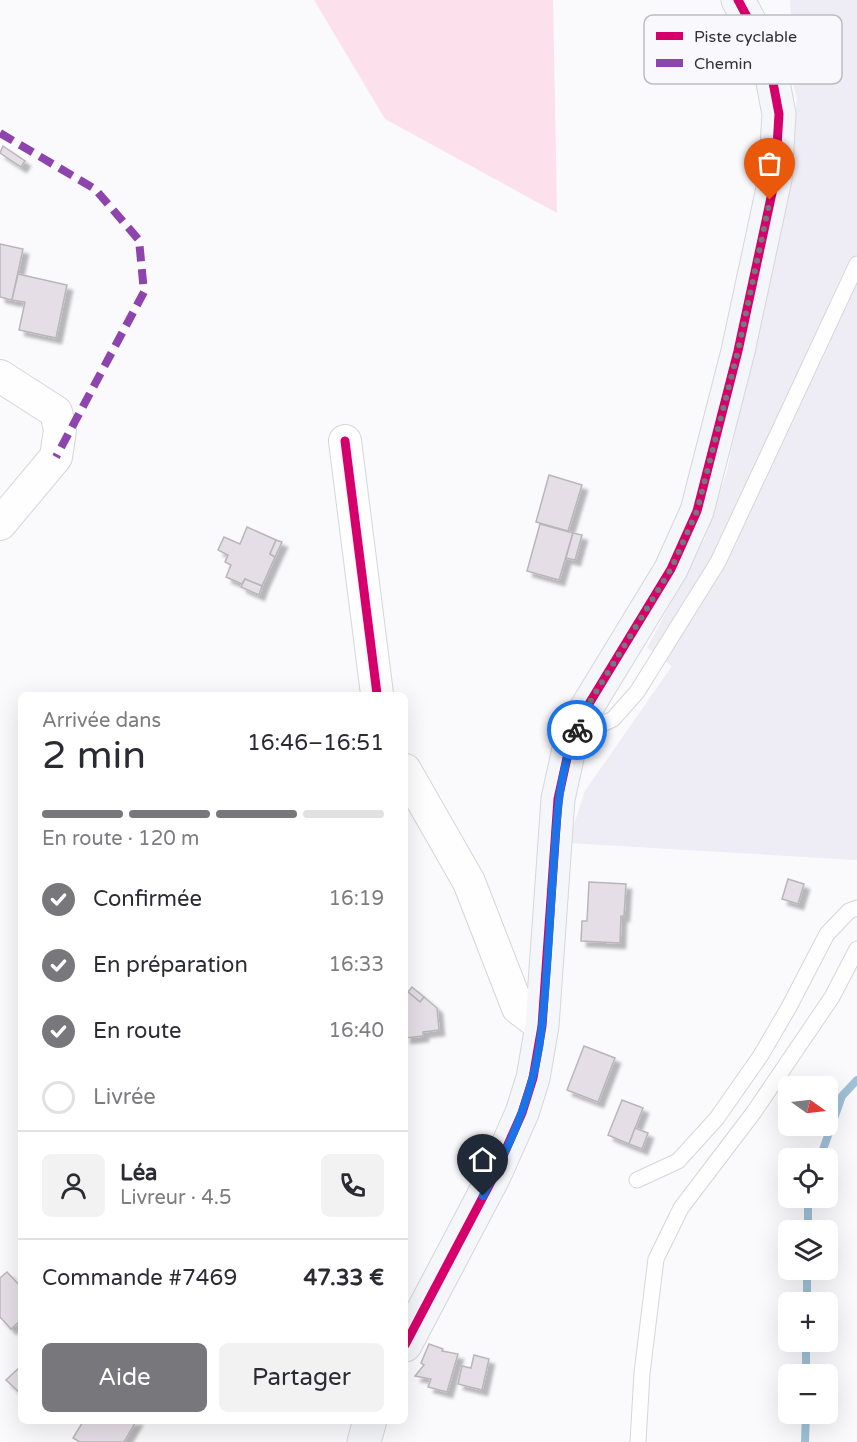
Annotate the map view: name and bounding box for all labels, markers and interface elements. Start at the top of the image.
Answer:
legend [644,15,842,84]
text: Piste cyclable [694,27,797,47]
text: Chemin [694,54,752,74]
pin [744,138,795,200]
icon: bag [753,147,786,180]
courier [547,700,607,760]
text: Arrivée dans [42,709,161,733]
icon: bike [561,714,594,747]
text: 16:46–16:51 [247,730,384,756]
text: 2 min [42,732,146,779]
text: En route · 120 m [42,827,199,851]
icon: check [42,883,75,916]
text: Confirmée [93,886,202,912]
text: 16:19 [329,887,384,911]
icon: check [42,949,75,982]
text: En préparation [93,952,248,978]
text: 16:33 [329,953,384,977]
icon: check [42,1015,75,1048]
text: En route [93,1018,182,1044]
text: 16:40 [329,1019,384,1043]
north arrow [778,1076,838,1136]
map controls [778,1076,838,1424]
text: Livrée [93,1084,156,1110]
pin [457,1134,508,1196]
icon: home [466,1143,499,1176]
button: locate [778,1148,838,1208]
button: person [42,1154,105,1217]
button: phone [321,1154,384,1217]
text: Léa [120,1160,158,1186]
text: Livreur · 4.5 [120,1186,232,1210]
button: layers [778,1220,838,1280]
text: Commande #7469 [42,1265,237,1291]
text: 47.33 € [303,1265,384,1291]
button: + [778,1292,838,1352]
button: Aide [42,1343,207,1412]
button: Partager [219,1343,384,1412]
button: − [778,1364,838,1424]

